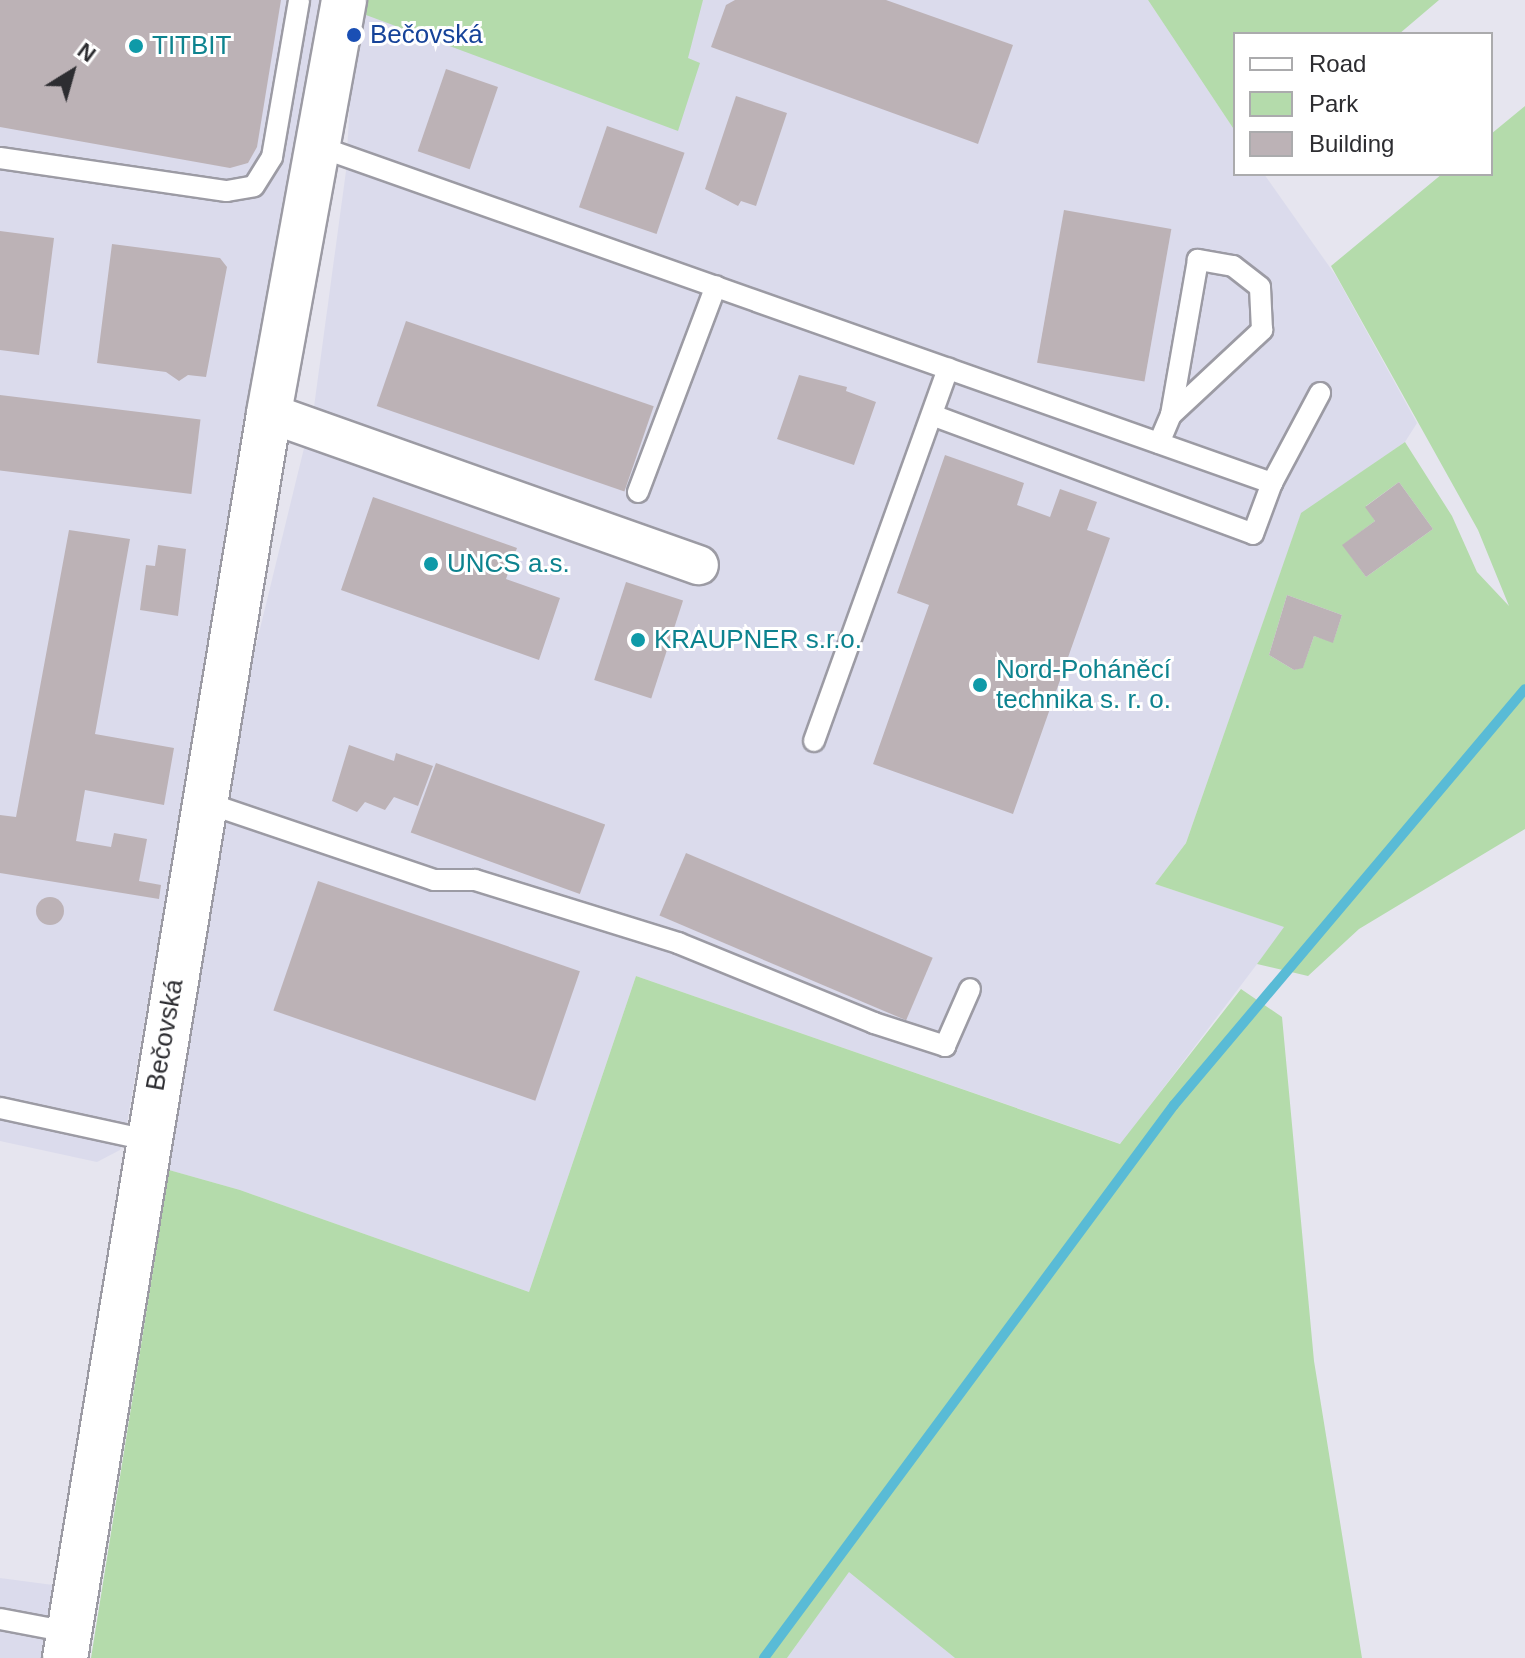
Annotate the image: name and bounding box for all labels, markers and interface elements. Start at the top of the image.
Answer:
place label: Bečovská [370,19,483,51]
marker: Bečovská [345,26,363,44]
place label: TITBIT [152,30,231,62]
north arrow [32,32,112,112]
legend [1233,32,1493,176]
marker: TITBIT [127,37,145,55]
text: N [73,38,101,67]
text: Road [1309,50,1366,77]
text: Park [1309,90,1358,117]
text: Building [1309,130,1394,157]
place label: UNCS a.s. [447,548,570,580]
marker: UNCS a.s. [422,555,440,573]
place label: KRAUPNER s.r.o. [654,624,862,656]
marker: KRAUPNER s.r.o. [629,631,647,649]
place label: Nord-Poháněcí technika s. r. o. [996,654,1171,716]
marker: Nord-Poháněcí technika s. r. o. [971,676,989,694]
street label: Bečovská [140,977,190,1093]

